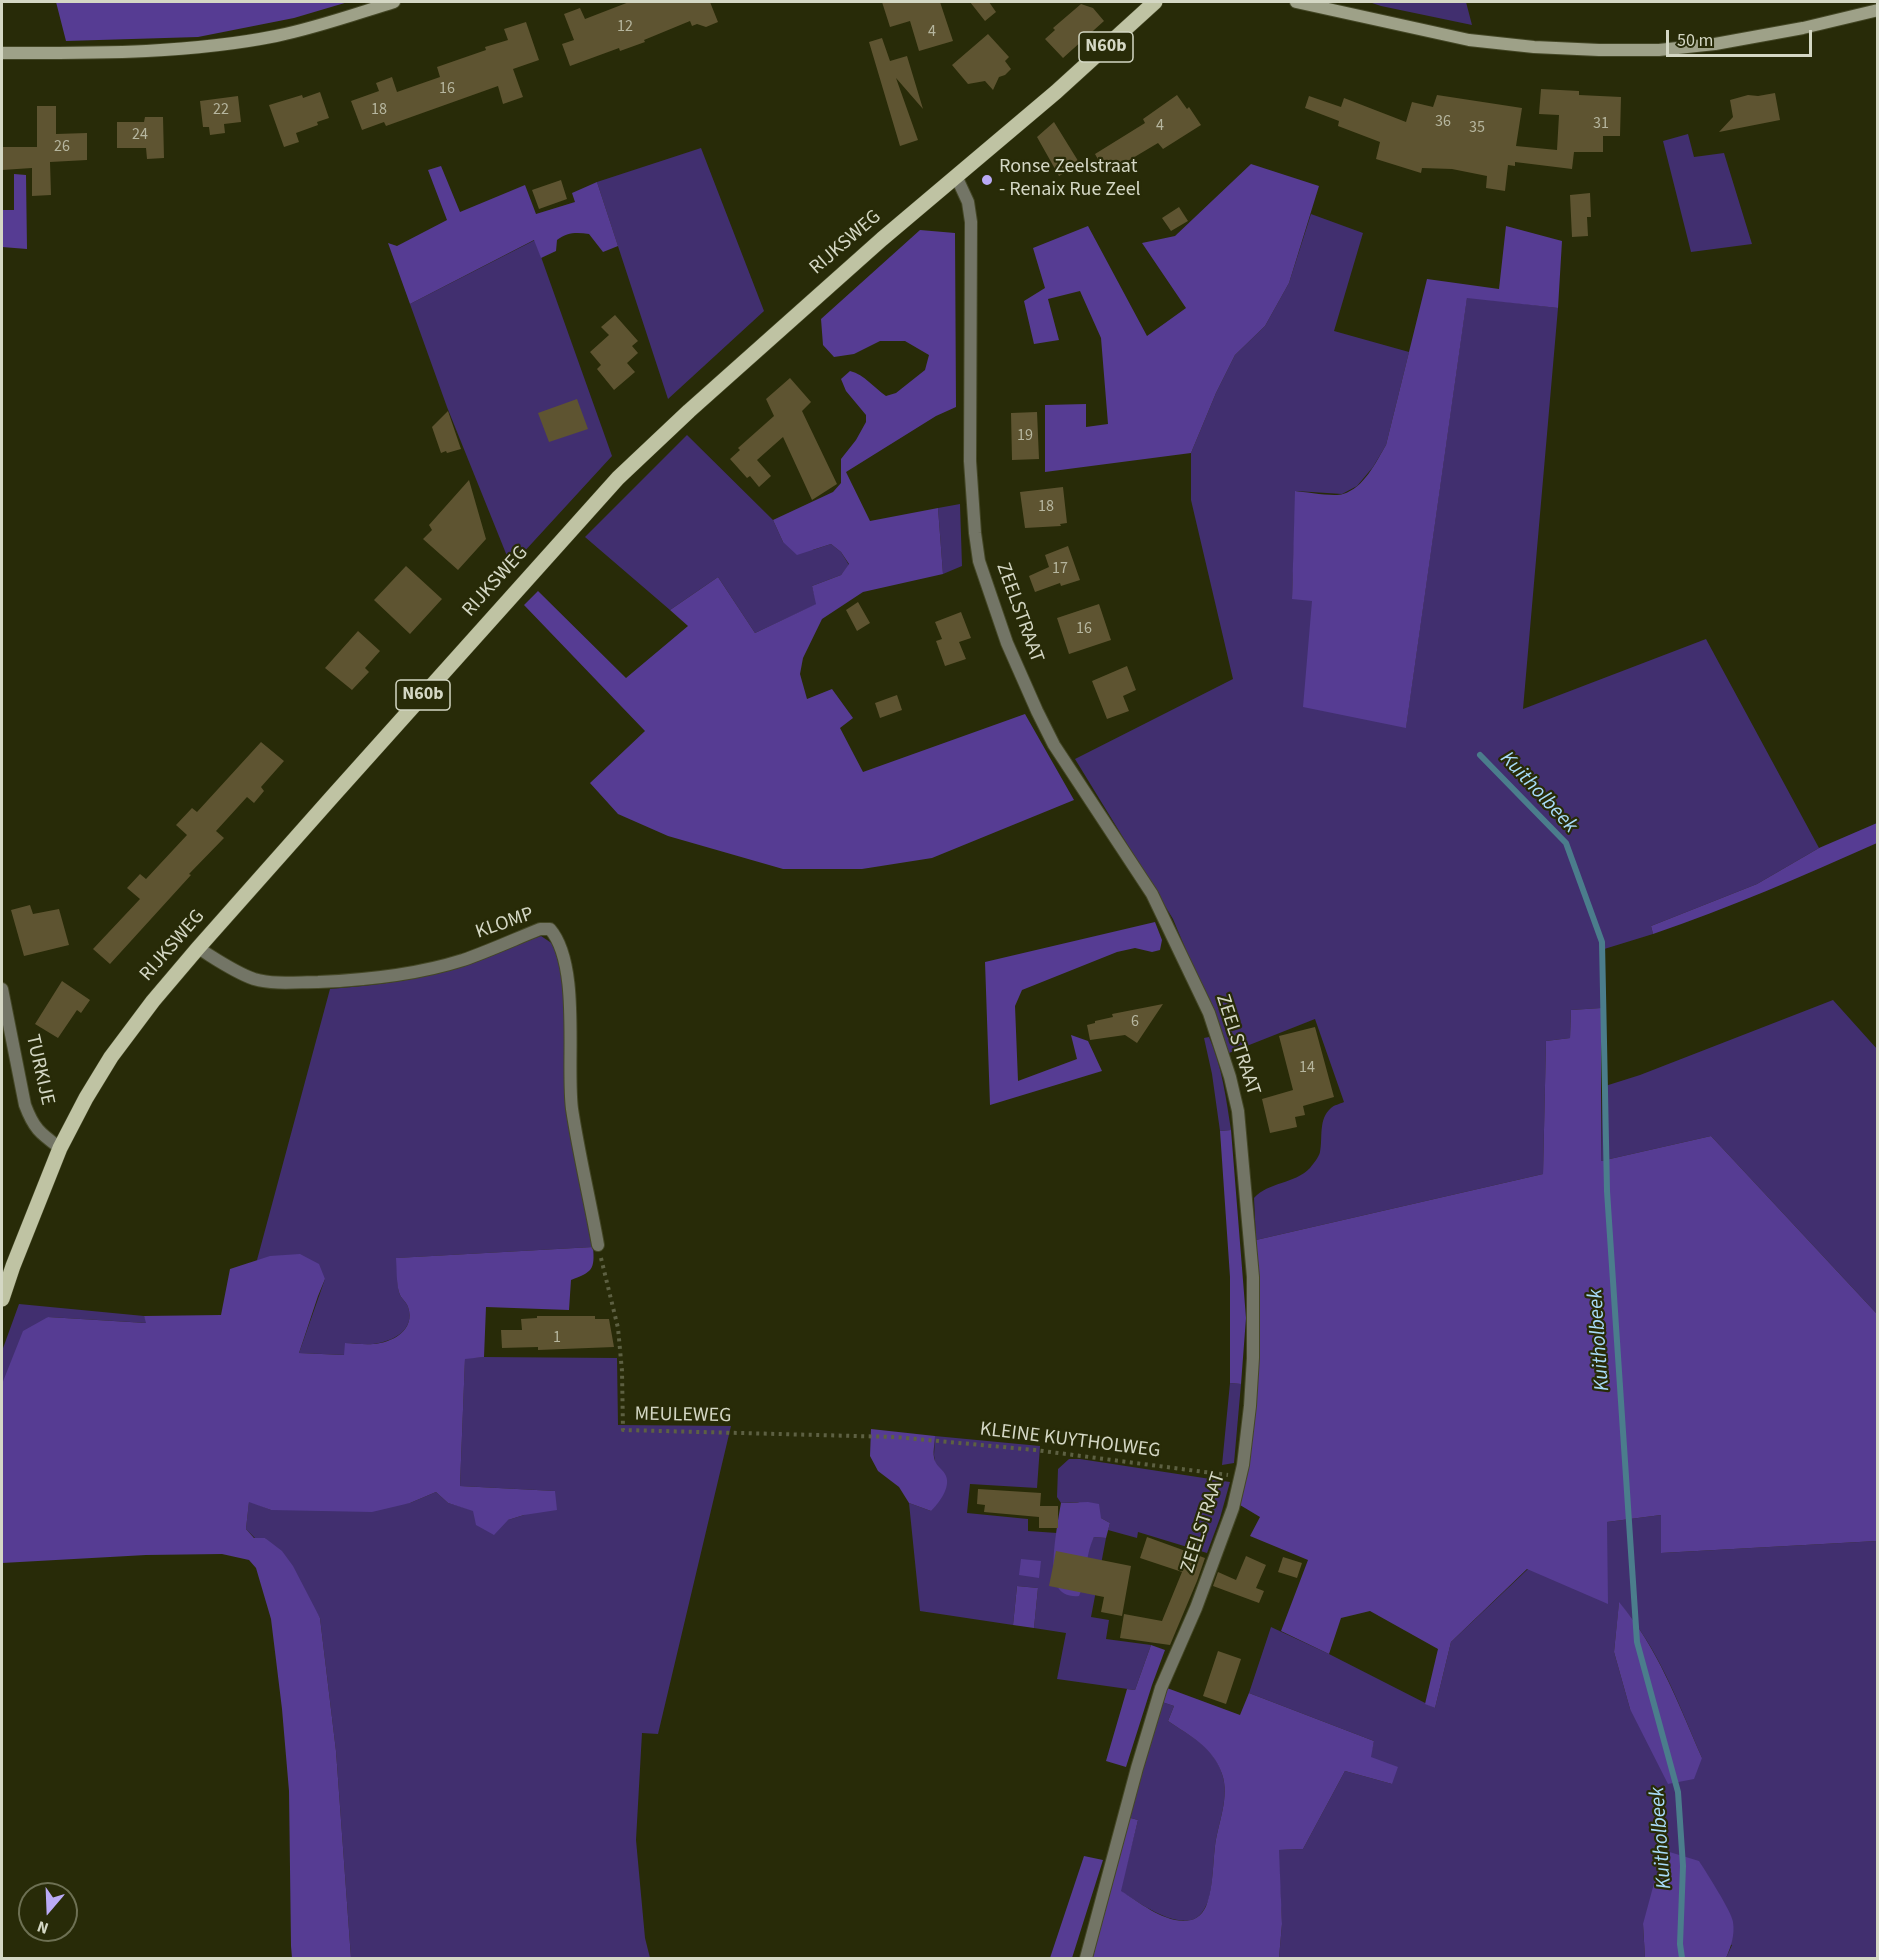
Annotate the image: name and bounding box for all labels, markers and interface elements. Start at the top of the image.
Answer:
house number: 12 [617,17,633,37]
scale bar [1669,18,1814,56]
house number: 4 [928,22,936,42]
text: 50 m [1677,28,1713,53]
road number: N60b [1079,32,1133,62]
house number: 16 [439,79,455,99]
house number: 22 [213,100,229,120]
house number: 18 [371,100,387,120]
house number: 36 [1435,112,1451,132]
house number: 31 [1593,114,1609,134]
house number: 4 [1156,116,1164,136]
house number: 35 [1469,118,1485,138]
house number: 24 [132,125,148,145]
house number: 26 [54,137,70,157]
place label: Ronse Zeelstraat - Renaix Rue Zeel [999,156,1141,203]
marker: Ronse Zeelstraat - Renaix Rue Zeel [980,173,994,187]
street label: RIJKSWEG [805,205,887,281]
house number: 19 [1017,426,1033,446]
house number: 18 [1038,497,1054,517]
street label: RIJKSWEG [458,542,534,622]
house number: 17 [1052,559,1068,579]
street label: ZEELSTRAAT [990,560,1048,666]
house number: 16 [1076,619,1092,639]
road number: N60b [396,680,450,710]
water label: Kuitholbeek [1494,747,1582,839]
street label: KLOMP [473,903,537,945]
street label: RIJKSWEG [135,905,211,987]
street label: ZEELSTRAAT [1209,992,1265,1098]
house number: 6 [1131,1012,1139,1032]
street label: TURKIJE [19,1032,59,1108]
house number: 14 [1299,1058,1315,1078]
water label: Kuitholbeek [1584,1288,1616,1392]
house number: 1 [553,1328,561,1348]
street label: MEULEWEG [634,1403,732,1429]
street label: KLEINE KUYTHOLWEG [978,1418,1162,1464]
street label: ZEELSTRAAT [1176,1470,1232,1576]
water label: Kuitholbeek [1646,1786,1678,1890]
north arrow [18,1882,78,1942]
text: N [34,1915,51,1939]

